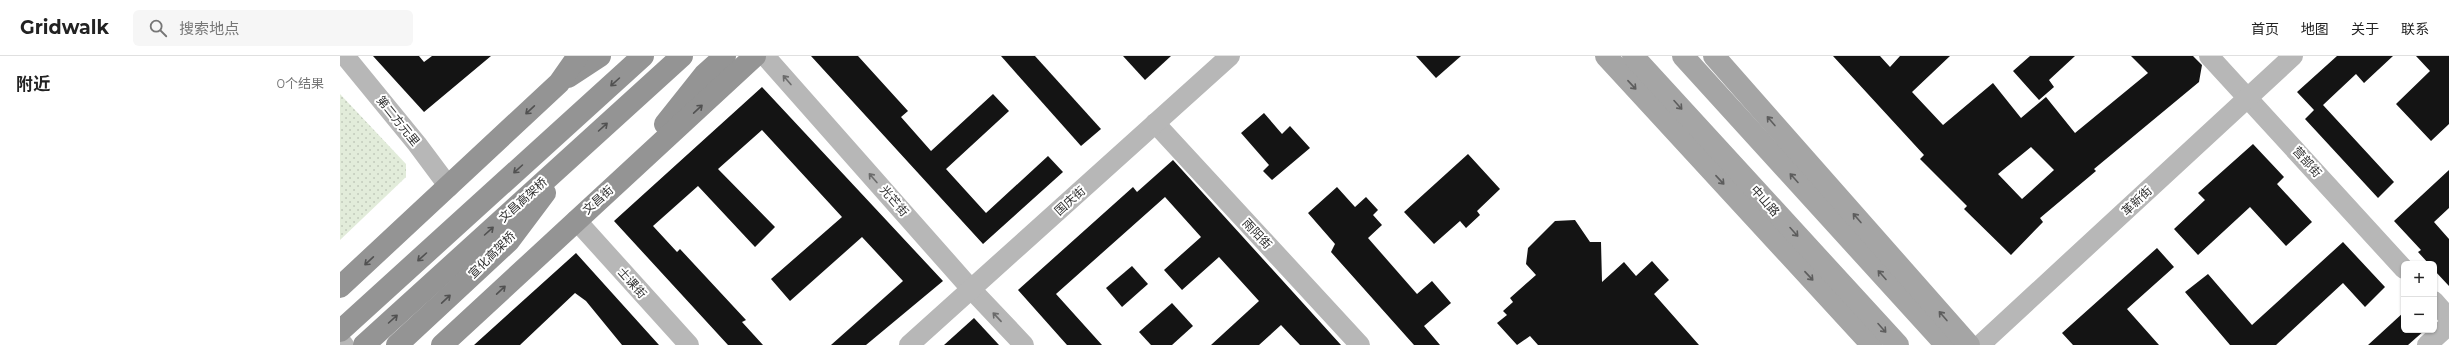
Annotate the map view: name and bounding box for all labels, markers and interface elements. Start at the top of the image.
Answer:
search box [133,10,413,46]
text: Gridwalk [20,16,109,39]
icon: search [147,17,169,39]
text: 搜索地点 [179,19,239,38]
text: 首页 [2251,20,2279,38]
text: 地图 [2301,20,2329,38]
text: 关于 [2351,20,2379,38]
text: 联系 [2401,20,2429,38]
text: 附近 [16,74,50,94]
text: 0个结果 [276,75,324,91]
one-way arrow [783,76,792,86]
one-way arrow [609,78,620,87]
one-way arrow [1627,80,1637,90]
street label: 第二方元里 [374,93,423,149]
one-way arrow [1674,100,1683,111]
one-way arrow [525,105,535,115]
one-way arrow [692,105,702,114]
one-way arrow [1767,116,1776,126]
one-way arrow [597,123,608,132]
street label: 营部街 [2290,143,2325,180]
one-way arrow [513,165,523,174]
one-way arrow [868,173,878,183]
one-way arrow [1790,173,1799,184]
street label: 文昌高架桥 [495,174,550,225]
one-way arrow [1716,175,1725,185]
street label: 文昌街 [579,182,616,217]
street label: 光芒街 [877,182,912,219]
street label: 中山路 [1748,182,1783,219]
street label: 国庆街 [1051,183,1088,218]
street label: 革新街 [2118,183,2155,218]
one-way arrow [1853,213,1862,224]
street label: 雨阳街 [1240,215,1275,252]
one-way arrow [483,227,493,236]
one-way arrow [1790,227,1799,238]
street label: 宣化高架桥 [465,228,518,281]
one-way arrow [417,252,427,261]
one-way arrow [363,256,374,265]
map controls [2401,261,2437,333]
button: + [2401,261,2437,297]
street label: 士课街 [615,264,650,301]
one-way arrow [1877,269,1886,280]
one-way arrow [1804,271,1813,281]
one-way arrow [496,285,506,295]
one-way arrow [441,295,451,304]
button: − [2401,297,2437,333]
one-way arrow [1939,311,1948,321]
one-way arrow [992,312,1002,322]
one-way arrow [387,314,398,323]
one-way arrow [1877,323,1886,333]

